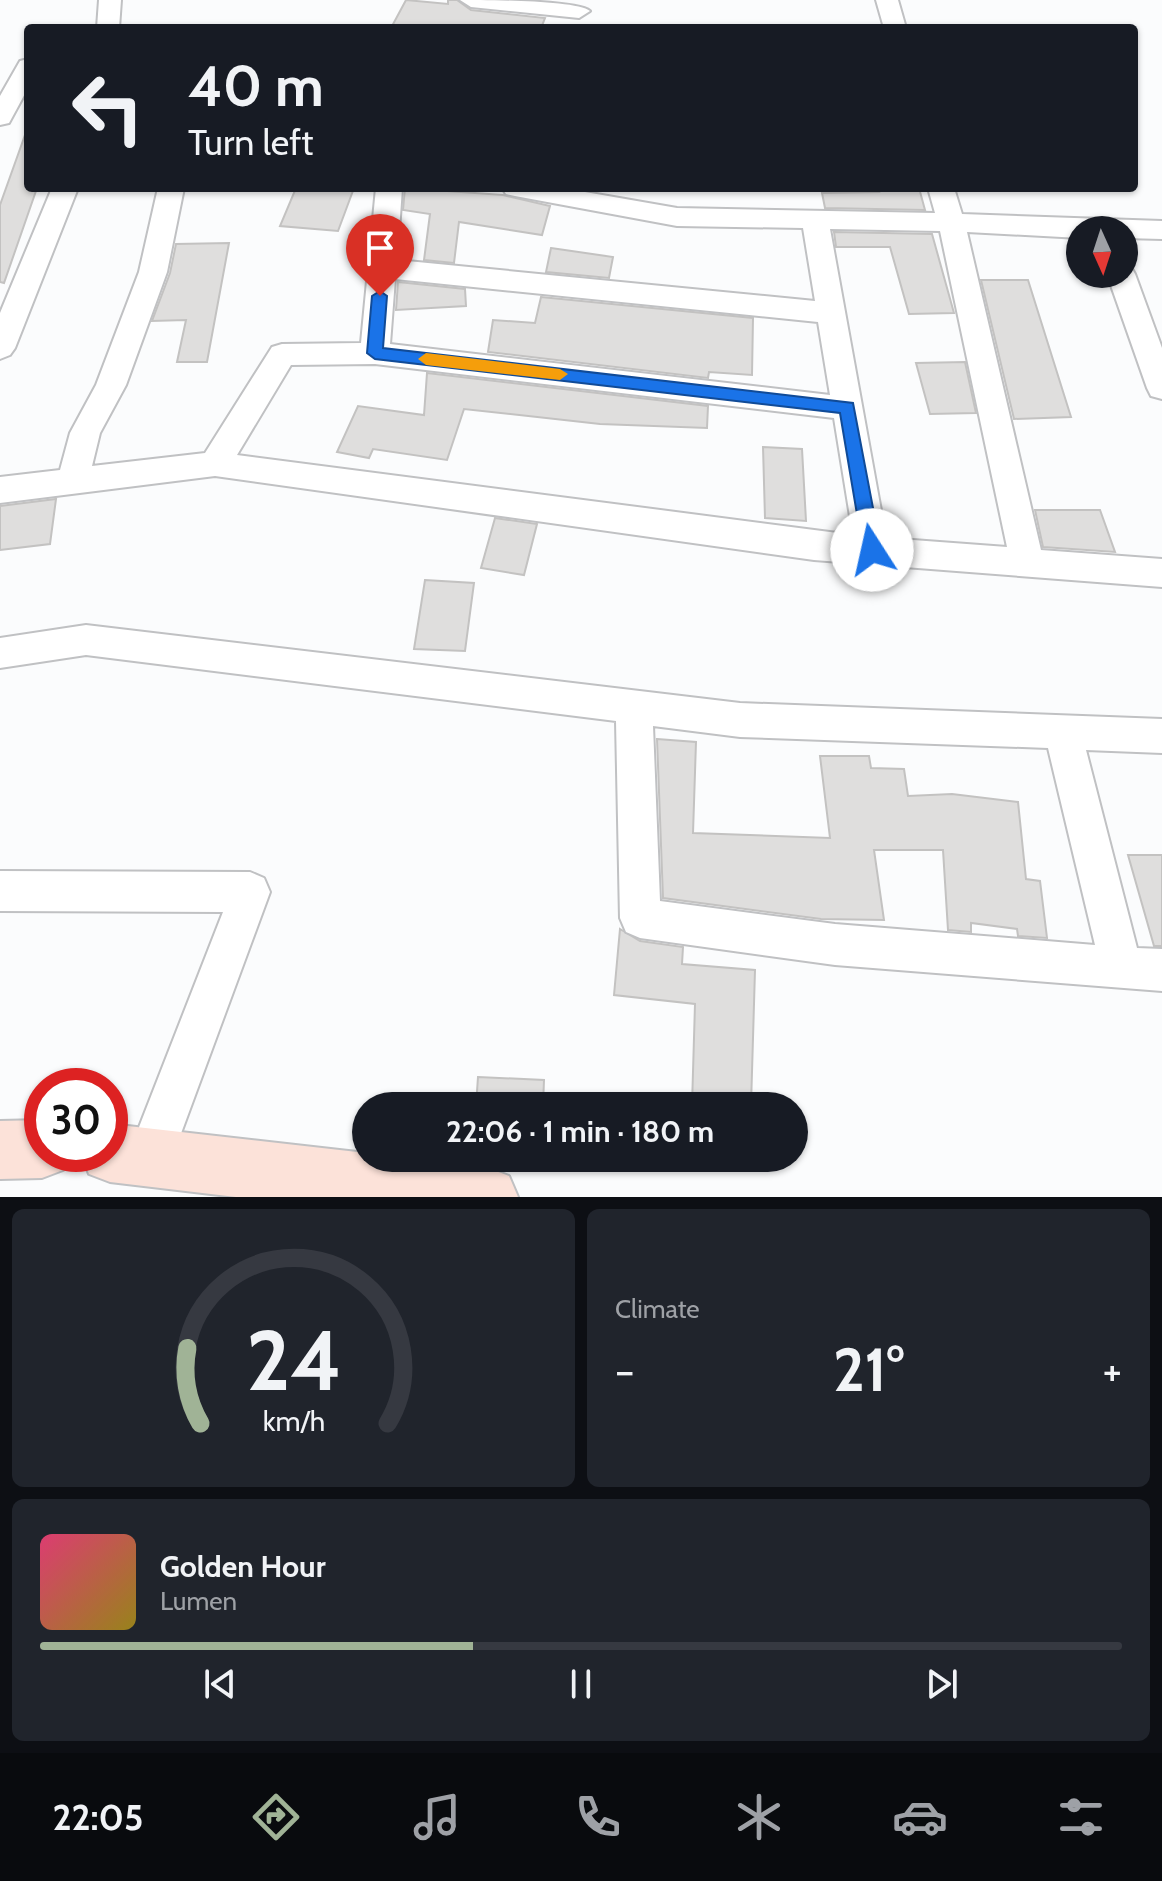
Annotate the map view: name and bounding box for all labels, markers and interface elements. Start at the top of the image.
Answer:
text: 40 m [188,52,324,120]
icon: left [56,56,160,160]
text: Turn left [188,120,313,164]
pin [346,214,414,296]
north arrow [1066,216,1138,288]
map controls [1066,216,1138,288]
icon: arrive [358,226,402,270]
position arrow [830,508,914,592]
speed limit sign: 30 [24,1068,128,1172]
text: 22:06 · 1 min · 180 m [446,1113,714,1150]
text: Climate [615,1293,700,1325]
text: 24 [246,1310,341,1411]
text: 21° [833,1333,904,1406]
text: − [615,1344,634,1397]
text: + [1103,1344,1122,1397]
text: km/h [262,1403,325,1438]
text: Golden Hour [160,1548,326,1585]
text: Lumen [160,1585,237,1617]
icon: previous [198,1662,242,1706]
icon: pause [559,1662,603,1706]
icon: next [920,1662,964,1706]
icon: directions [248,1789,304,1845]
icon: music [409,1789,465,1845]
icon: phone [570,1789,626,1845]
icon: climate [731,1789,787,1845]
icon: car [892,1789,948,1845]
icon: filters [1053,1789,1109,1845]
text: 22:05 [53,1795,143,1839]

